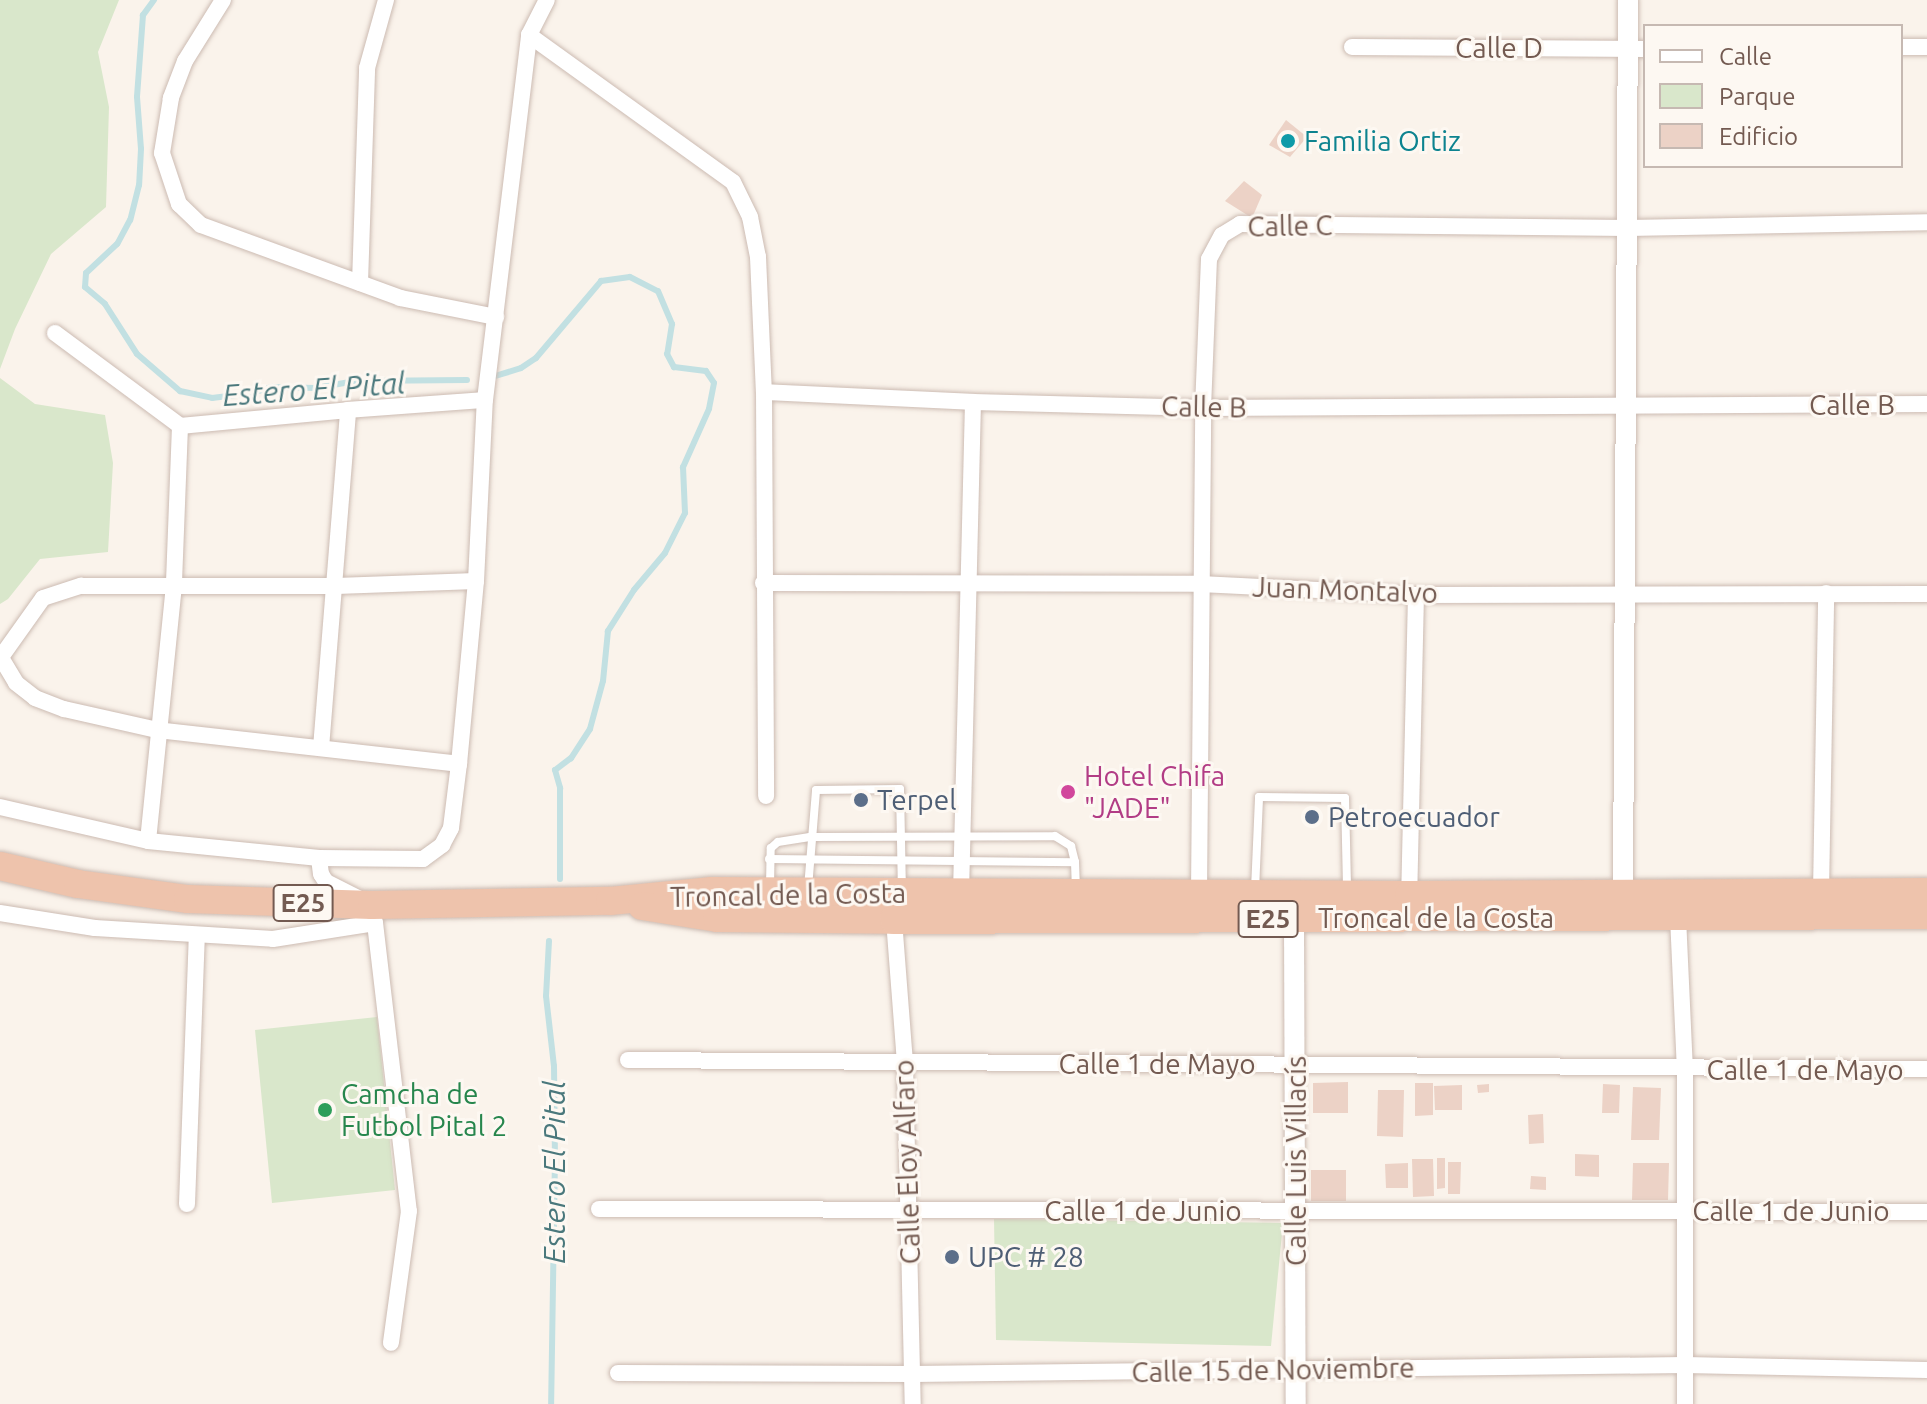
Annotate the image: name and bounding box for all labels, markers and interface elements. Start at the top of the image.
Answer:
legend [1643,24,1903,168]
street label: Calle D [1455,31,1543,65]
text: Calle [1719,43,1772,70]
text: Parque [1719,83,1796,110]
text: Edificio [1719,123,1798,150]
place label: Familia Ortiz [1304,124,1461,158]
marker: Familia Ortiz [1279,132,1297,150]
street label: Calle C [1247,208,1333,244]
water label: Estero El Pital [221,365,407,413]
street label: Calle B [1809,388,1895,422]
street label: Calle B [1161,389,1247,425]
street label: Juan Montalvo [1252,570,1438,610]
place label: Hotel Chifa "JADE" [1084,759,1225,825]
place label: Terpel [877,783,956,817]
marker: Hotel Chifa "JADE" [1059,783,1077,801]
marker: Terpel [852,791,870,809]
place label: Petroecuador [1328,800,1500,834]
marker: Petroecuador [1303,808,1321,826]
street label: Troncal de la Costa [670,876,906,914]
road number: E25 [271,881,335,925]
road number: E25 [1236,897,1300,941]
street label: Troncal de la Costa [1318,901,1554,935]
street label: Calle 1 de Mayo [1058,1047,1256,1081]
street label: Calle 1 de Mayo [1706,1053,1904,1087]
street label: Calle Luis Villacís [1279,1056,1313,1266]
street label: Calle Eloy Alfaro [887,1059,927,1265]
place label: Camcha de Futbol Pital 2 [341,1077,507,1143]
water label: Estero El Pital [536,1080,572,1264]
marker: Camcha de Futbol Pital 2 [316,1101,334,1119]
street label: Calle 1 de Junio [1044,1194,1242,1228]
street label: Calle 1 de Junio [1692,1194,1890,1228]
place label: UPC # 28 [968,1240,1084,1274]
marker: UPC # 28 [943,1248,961,1266]
street label: Calle 15 de Noviembre [1131,1351,1415,1389]

